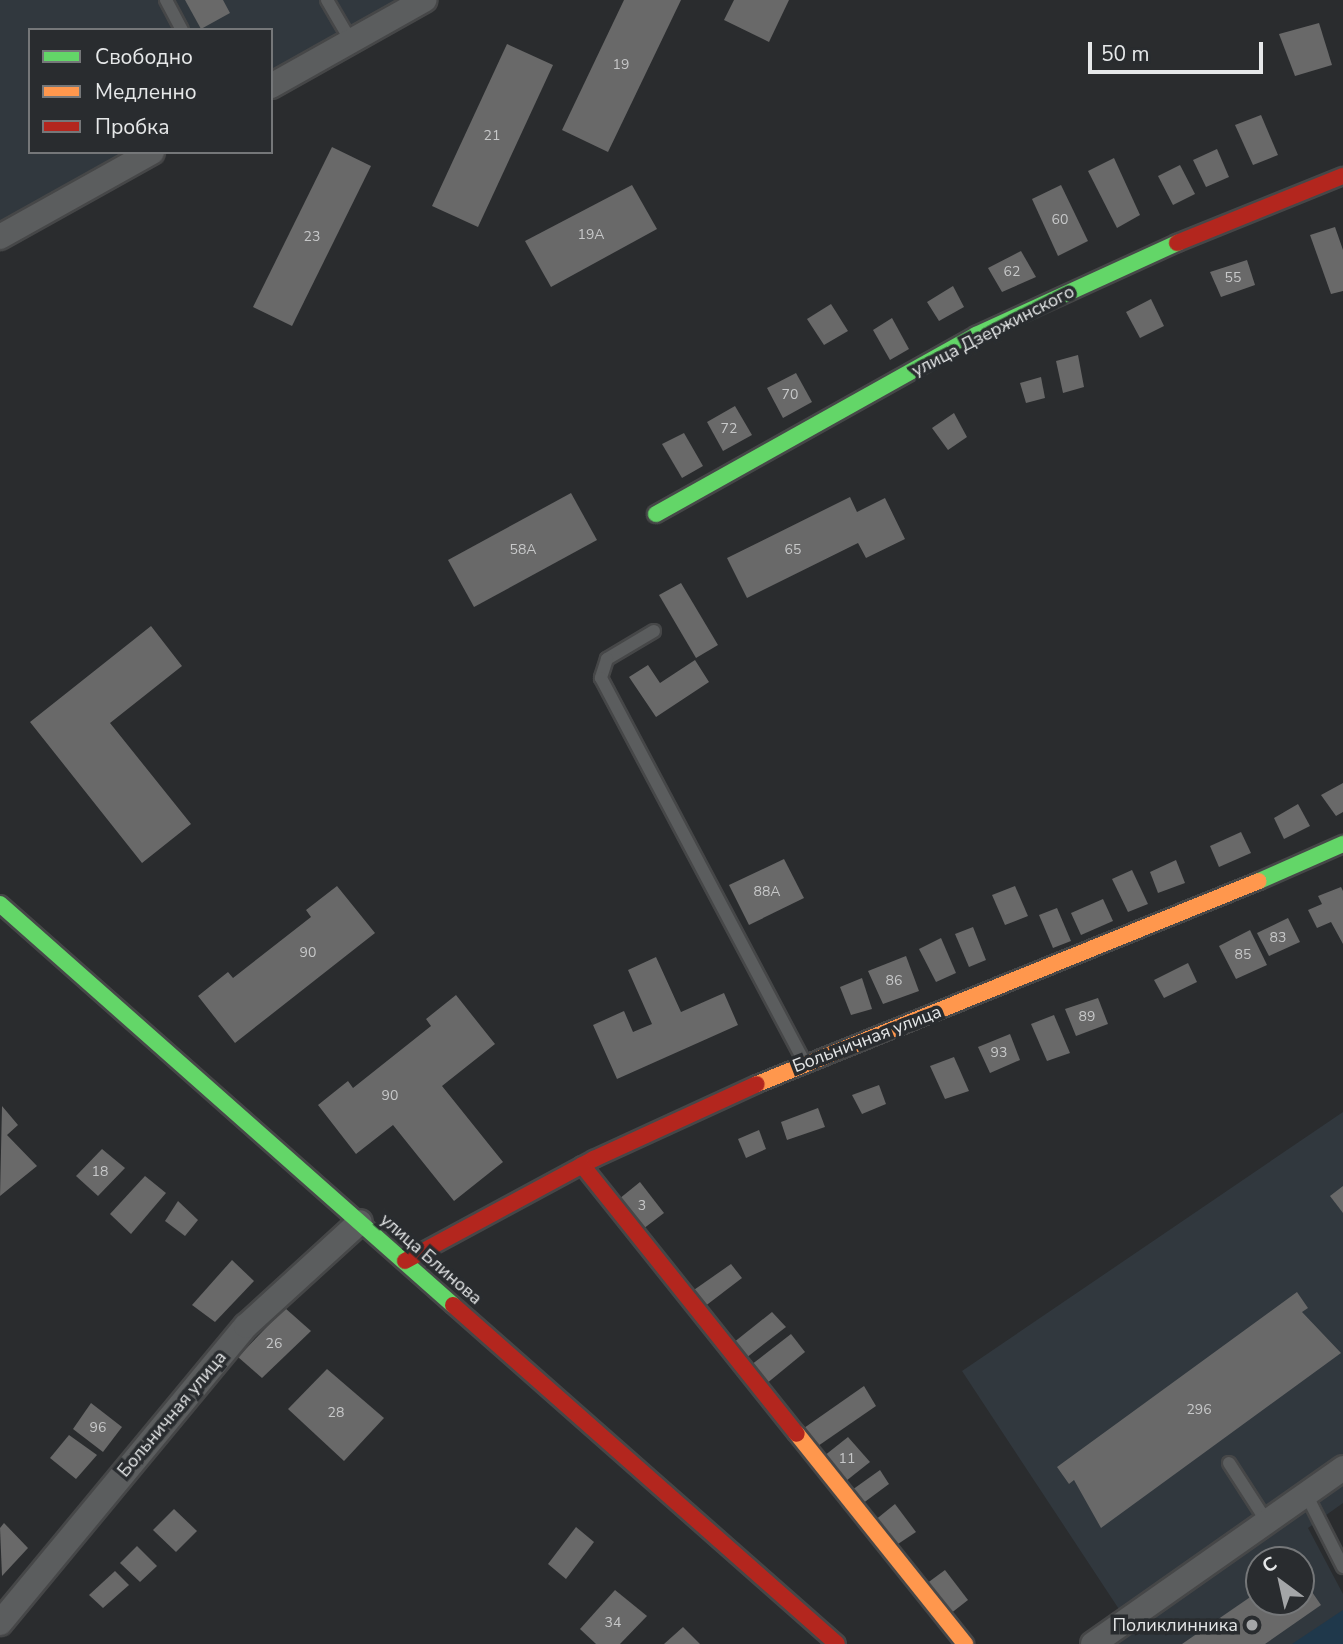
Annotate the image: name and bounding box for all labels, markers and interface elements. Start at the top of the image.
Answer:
legend [28,28,273,154]
scale bar [1091,28,1266,72]
text: 50 m [1101,40,1150,68]
text: Свободно [95,43,193,71]
house number: 19 [613,57,629,73]
text: Медленно [95,78,197,106]
text: Пробка [95,113,169,141]
house number: 21 [484,128,500,144]
house number: 60 [1052,212,1068,228]
house number: 19А [577,227,605,243]
house number: 23 [304,229,320,245]
house number: 62 [1004,264,1020,280]
house number: 55 [1225,270,1241,286]
street label: улица Дзержинского [908,281,1078,381]
house number: 70 [782,387,798,403]
house number: 72 [721,421,737,437]
house number: 58А [509,542,537,558]
house number: 65 [785,542,801,558]
house number: 88А [753,884,781,900]
house number: 83 [1270,930,1286,946]
house number: 90 [300,945,316,961]
house number: 85 [1235,947,1251,963]
house number: 86 [886,973,902,989]
street label: Больничная улица [790,1001,944,1077]
house number: 89 [1079,1009,1095,1025]
house number: 93 [991,1045,1007,1061]
house number: 90 [382,1088,398,1104]
house number: 18 [92,1164,108,1180]
house number: 3 [638,1198,646,1214]
street label: улица Блинова [376,1209,486,1309]
house number: 26 [266,1336,282,1352]
street label: Больничная улица [113,1347,231,1481]
house number: 296 [1186,1402,1212,1418]
house number: 28 [328,1405,344,1421]
house number: 96 [90,1420,106,1436]
house number: 11 [839,1451,855,1467]
north arrow [1245,1546,1315,1616]
text: С [1257,1551,1282,1579]
place label: Поликлинника [1112,1614,1238,1636]
house number: 34 [605,1615,621,1631]
marker: Поликлинника [1244,1617,1260,1633]

